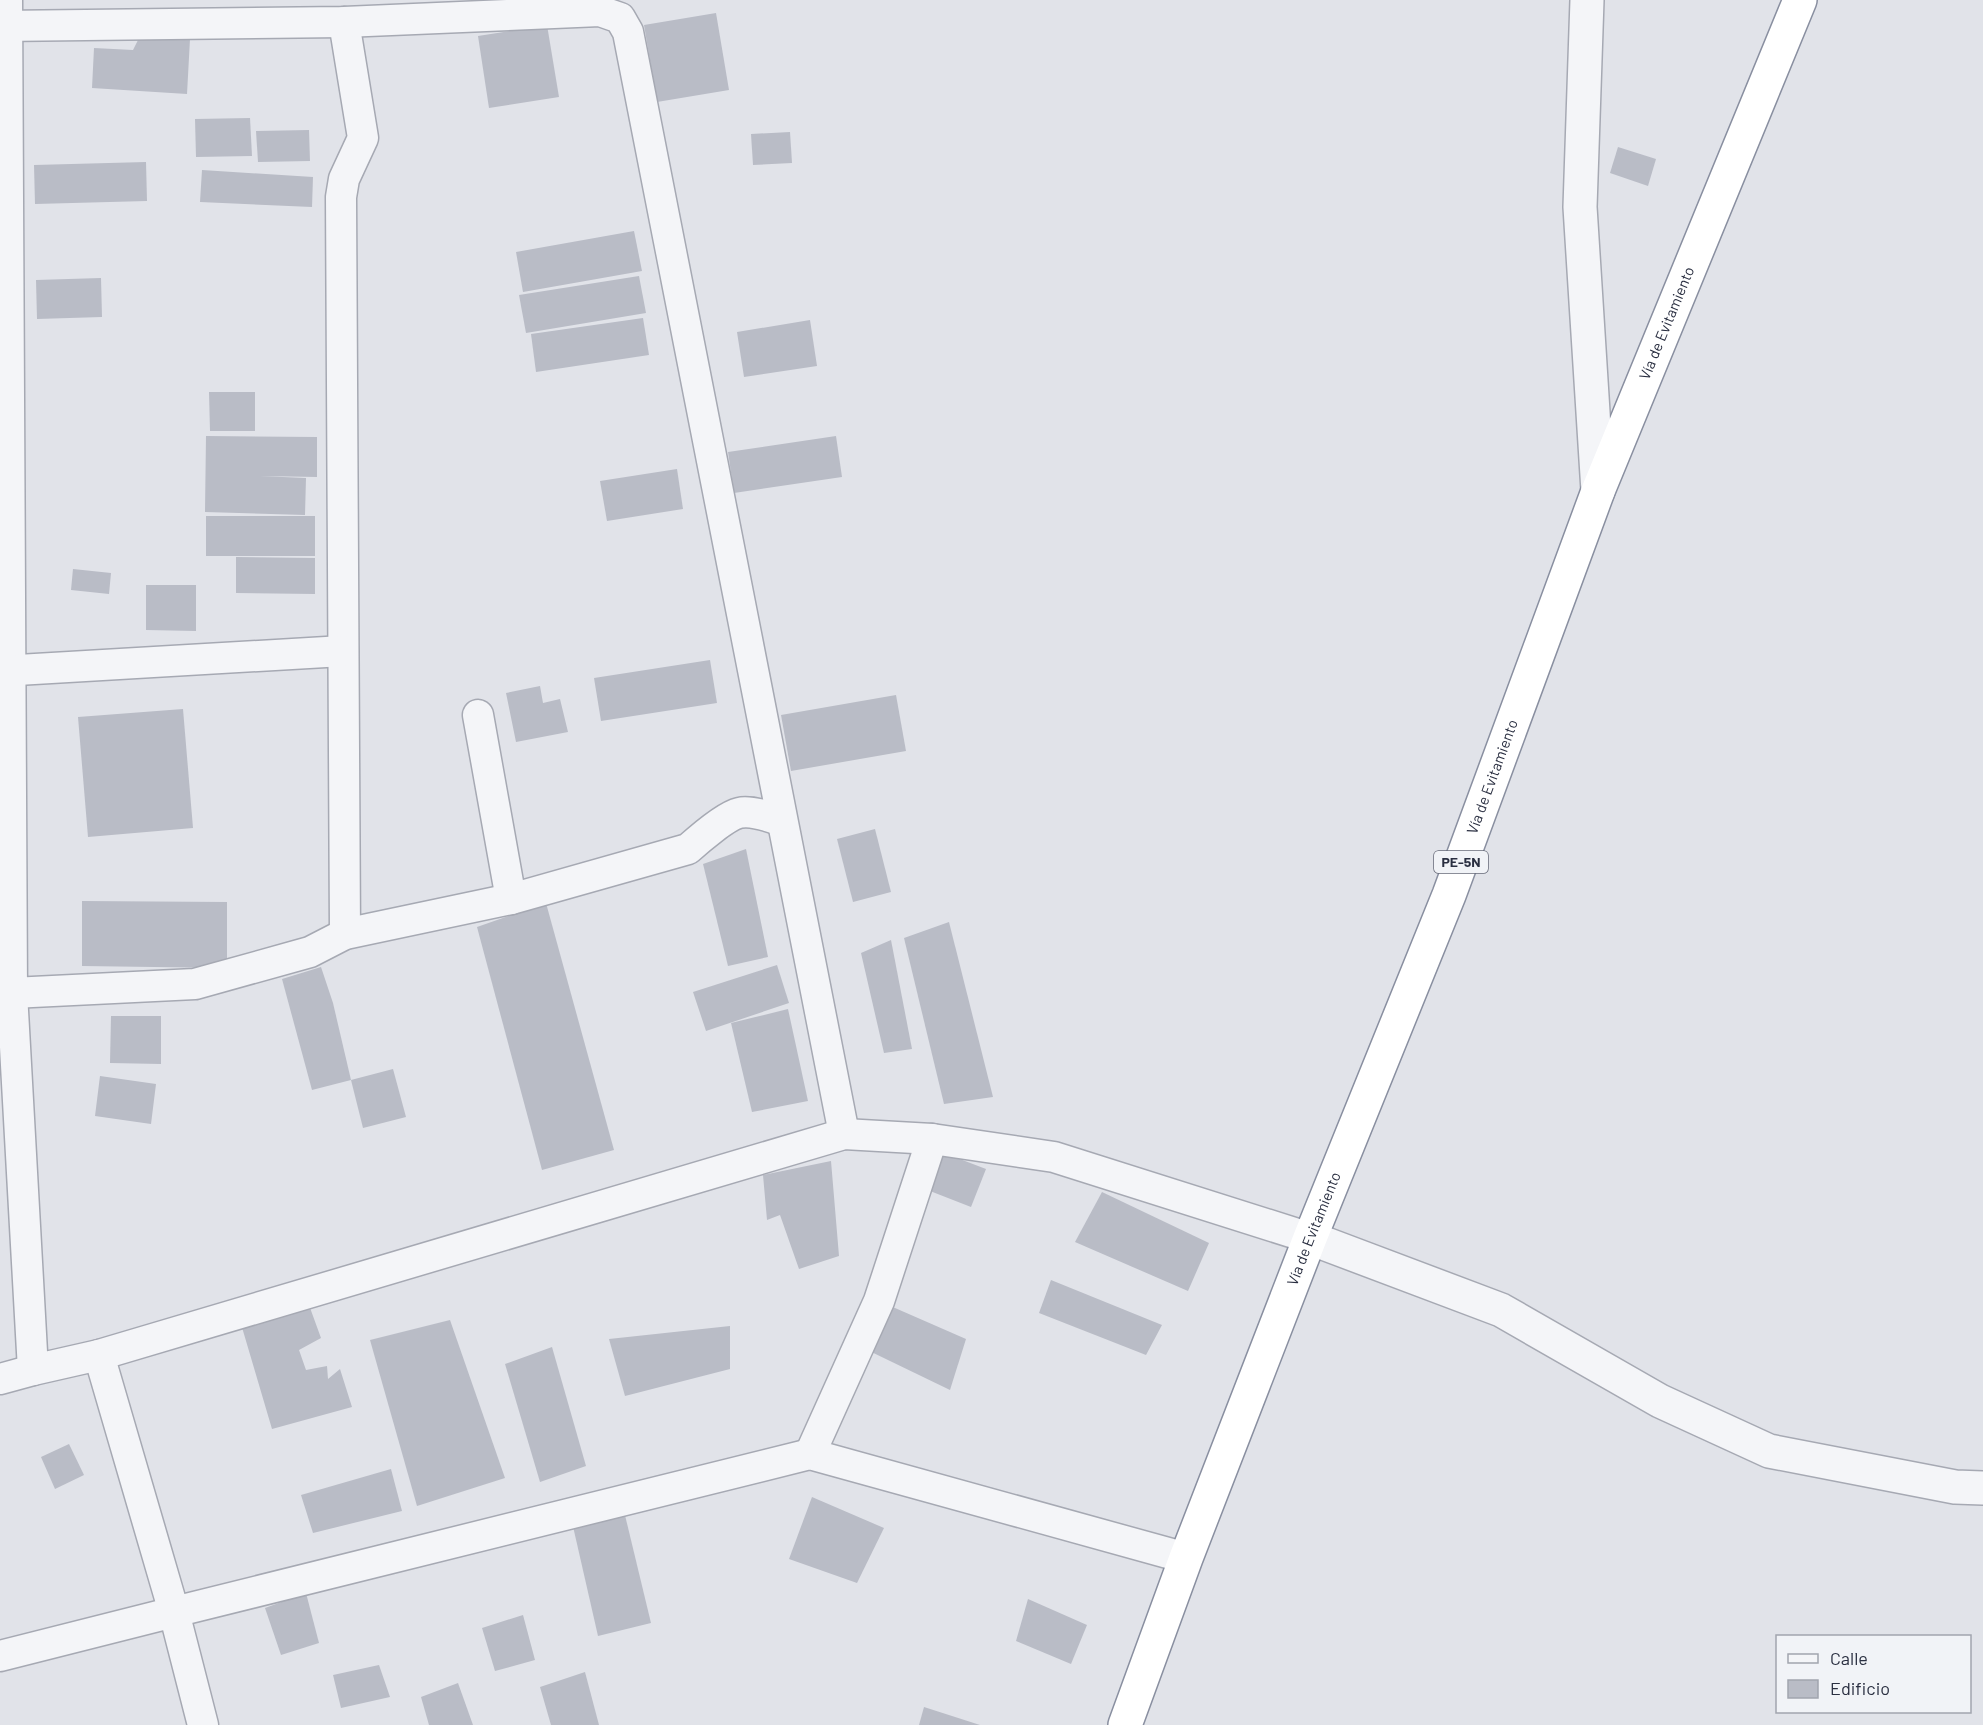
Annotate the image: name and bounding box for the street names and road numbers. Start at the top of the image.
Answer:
street label: Vía de Evitamiento [1635,264,1697,382]
street label: Vía de Evitamiento [1462,717,1521,836]
road number: PE-5N [1434,851,1488,873]
street label: Vía de Evitamiento [1282,1169,1344,1288]

